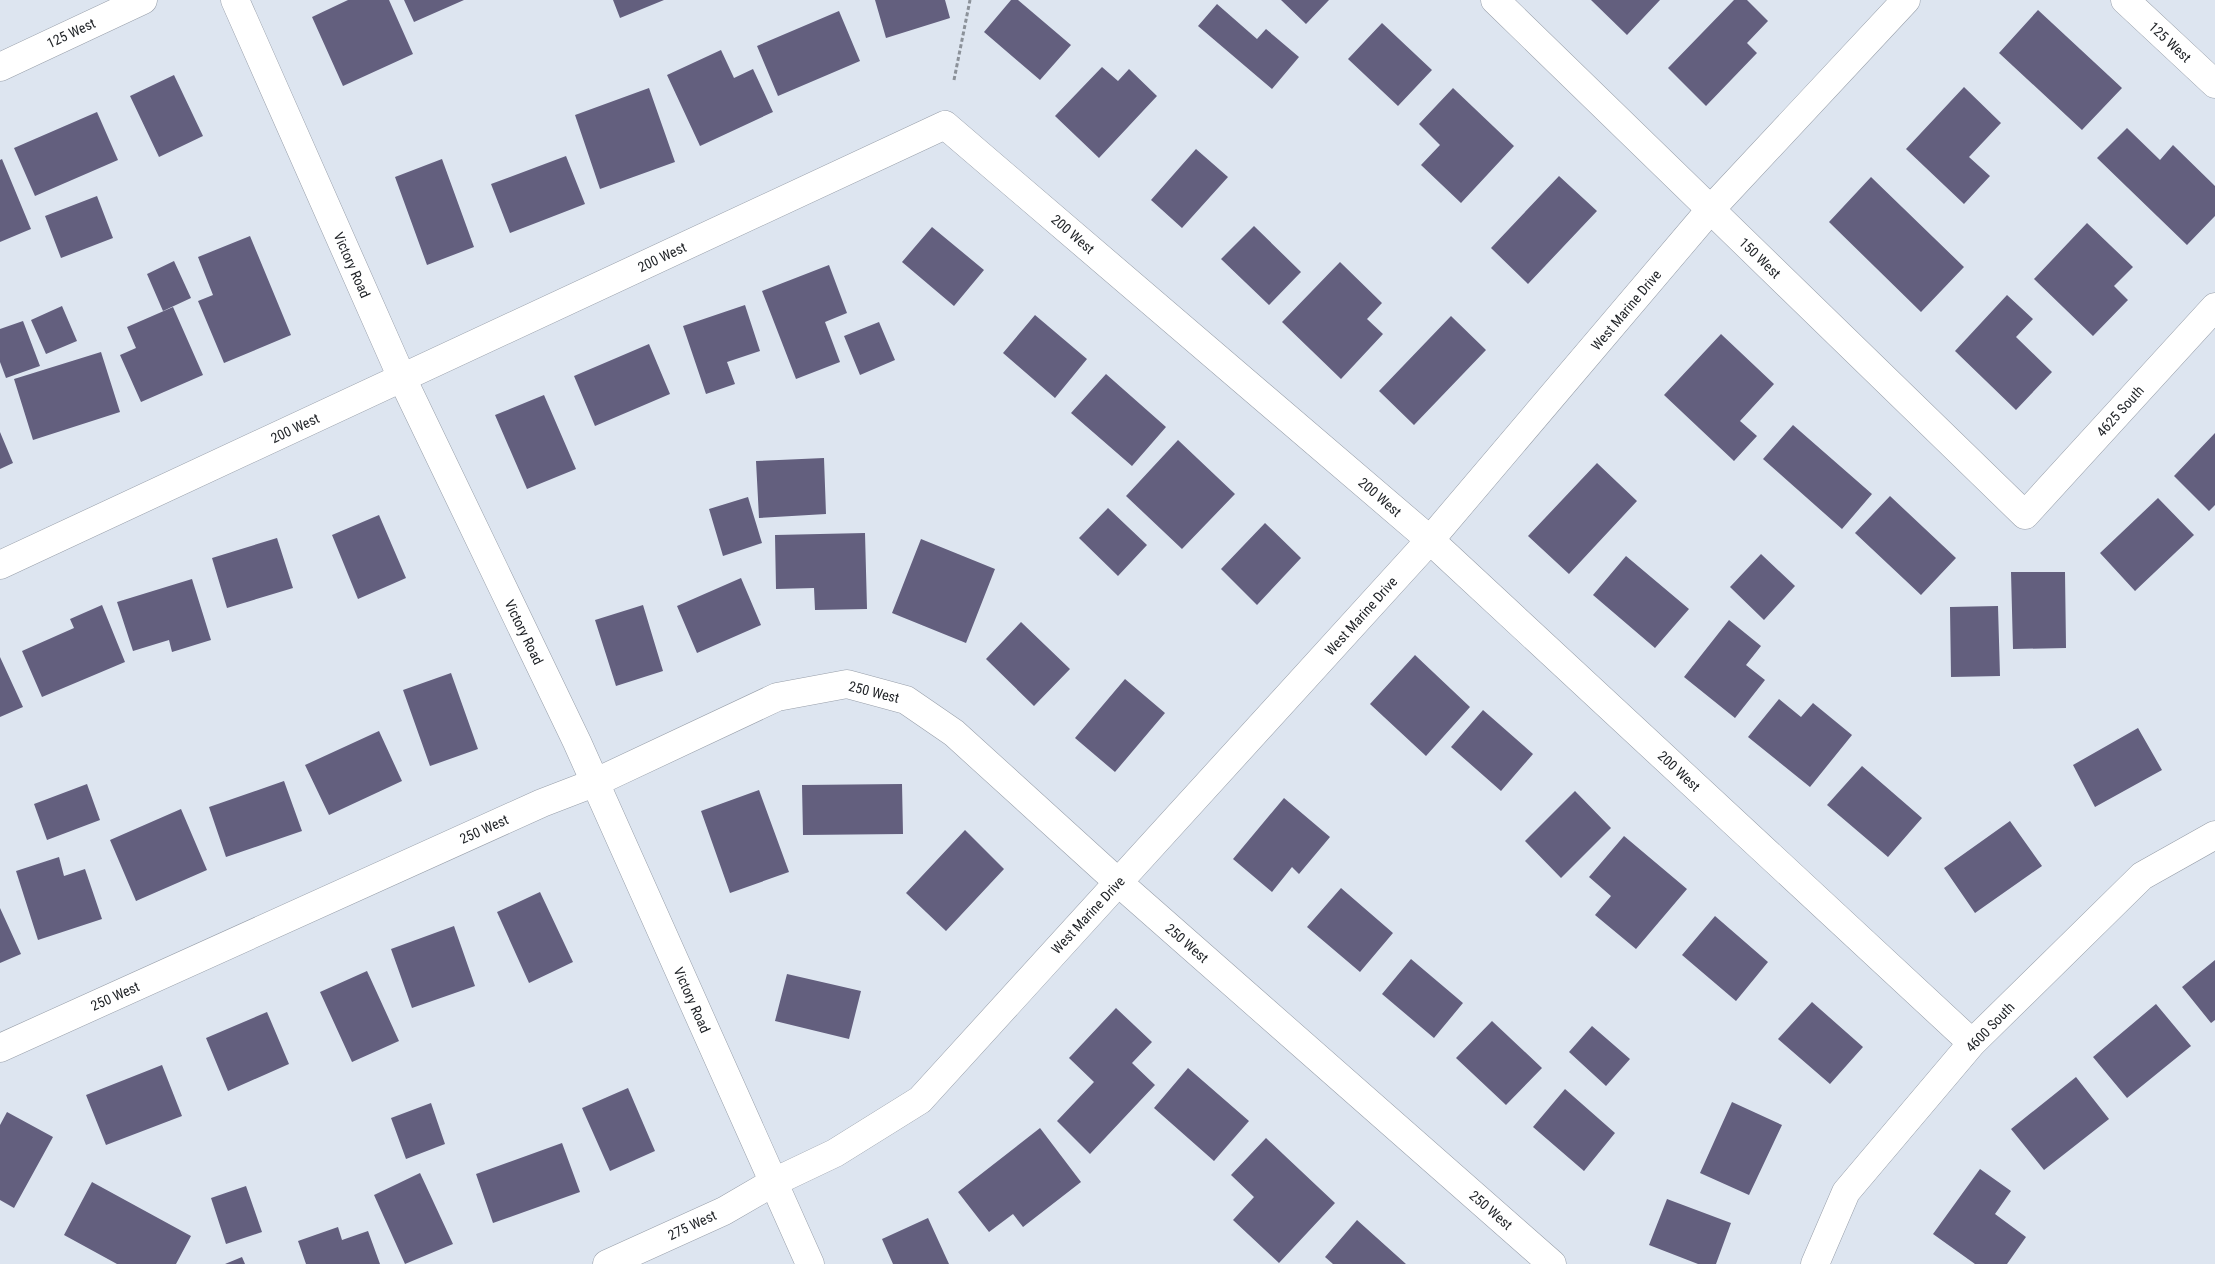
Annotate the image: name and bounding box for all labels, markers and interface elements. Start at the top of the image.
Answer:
street label: 125 West [44,15,98,51]
street label: 125 West [2146,19,2194,65]
street label: 200 West [1048,211,1098,257]
street label: Victory Road [330,230,374,300]
street label: 150 West [1736,234,1784,282]
street label: 200 West [635,239,689,275]
street label: West Marine Drive [1588,266,1665,353]
street label: 4625 South [2093,382,2147,440]
street label: 200 West [268,410,322,446]
street label: 200 West [1355,474,1405,520]
street label: West Marine Drive [1322,573,1401,659]
street label: Victory Road [501,597,547,667]
street label: 250 West [847,678,901,706]
street label: 200 West [1655,748,1703,794]
street label: 250 West [457,811,511,847]
street label: West Marine Drive [1048,873,1128,957]
street label: 250 West [1162,920,1212,966]
street label: Victory Road [670,965,714,1035]
street label: 250 West [88,978,142,1014]
street label: 4600 South [1962,999,2018,1055]
street label: 250 West [1466,1187,1516,1233]
street label: 275 West [665,1207,719,1243]

